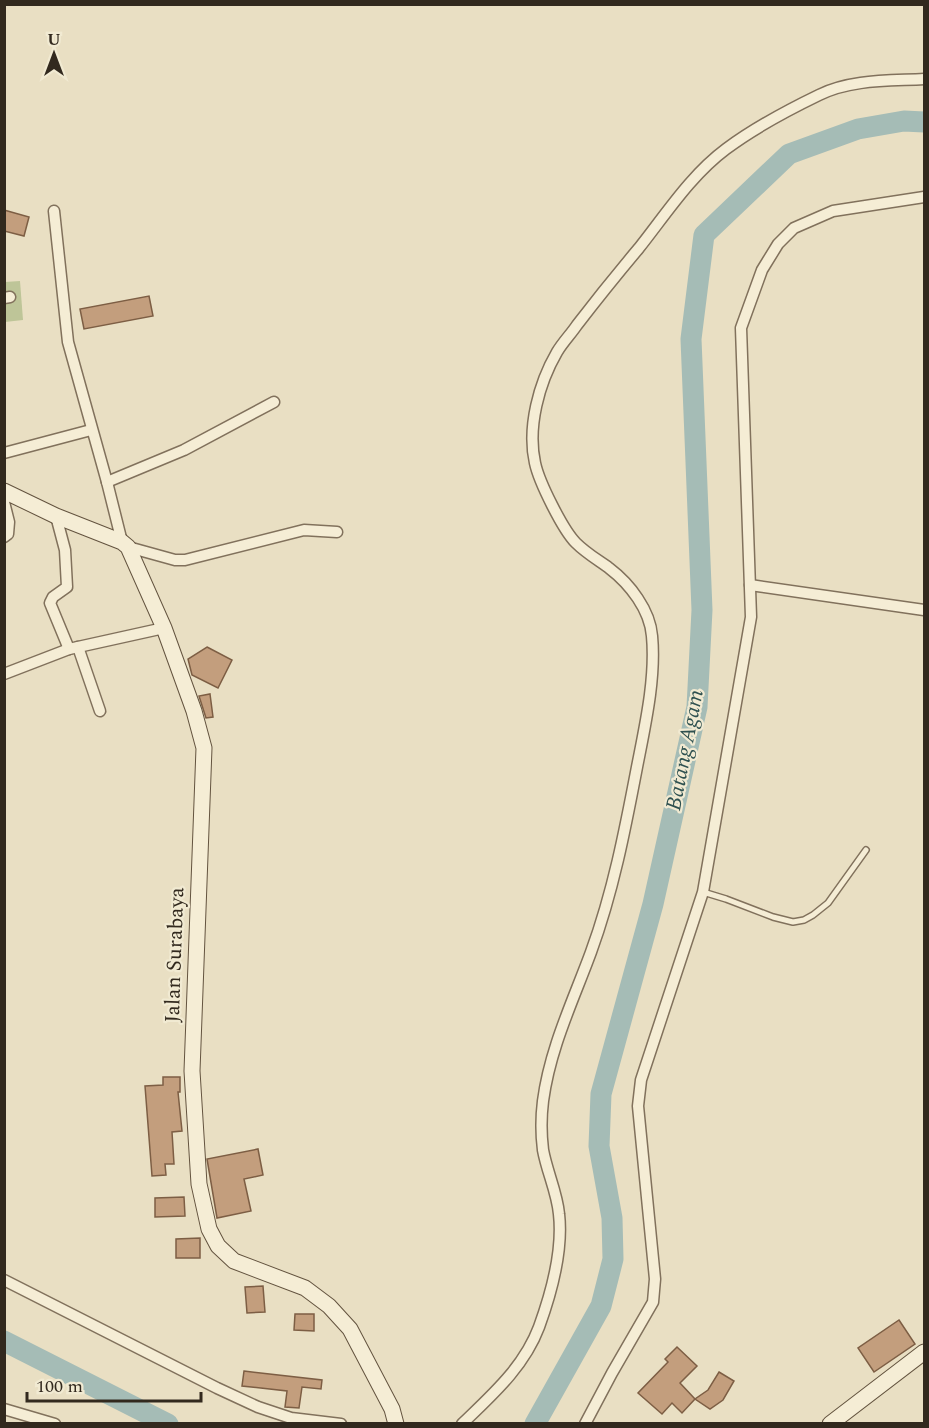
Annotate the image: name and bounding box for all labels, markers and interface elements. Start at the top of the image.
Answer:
north arrow [24,24,84,84]
text: U [47,28,61,52]
water label: Batang Agam [657,687,713,813]
street label: Jalan Surabaya [157,886,193,1023]
scale bar [27,1365,201,1403]
text: 100 m [36,1373,83,1400]

